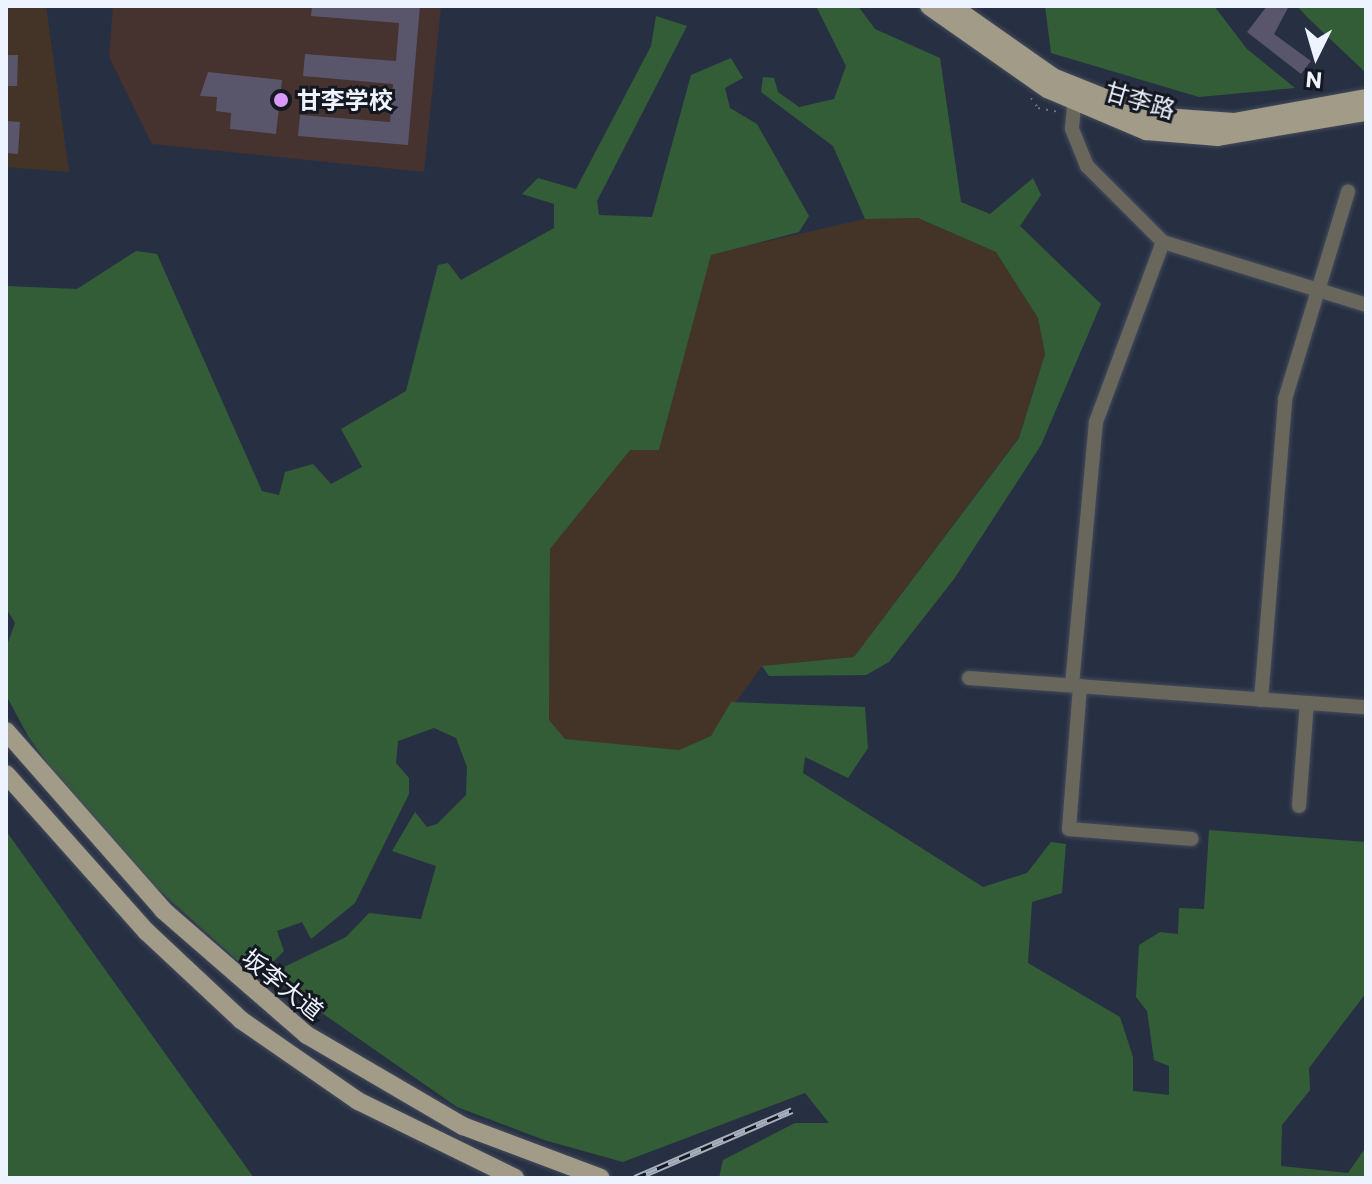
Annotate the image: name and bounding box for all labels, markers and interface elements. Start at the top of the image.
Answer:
north arrow [1276,16,1356,96]
text: N [1304,66,1323,95]
street label: 甘李路 [1101,76,1179,124]
place label: 甘李学校 [297,86,393,114]
marker: 甘李学校 [272,91,290,109]
street label: 坂李大道 [237,943,329,1025]

